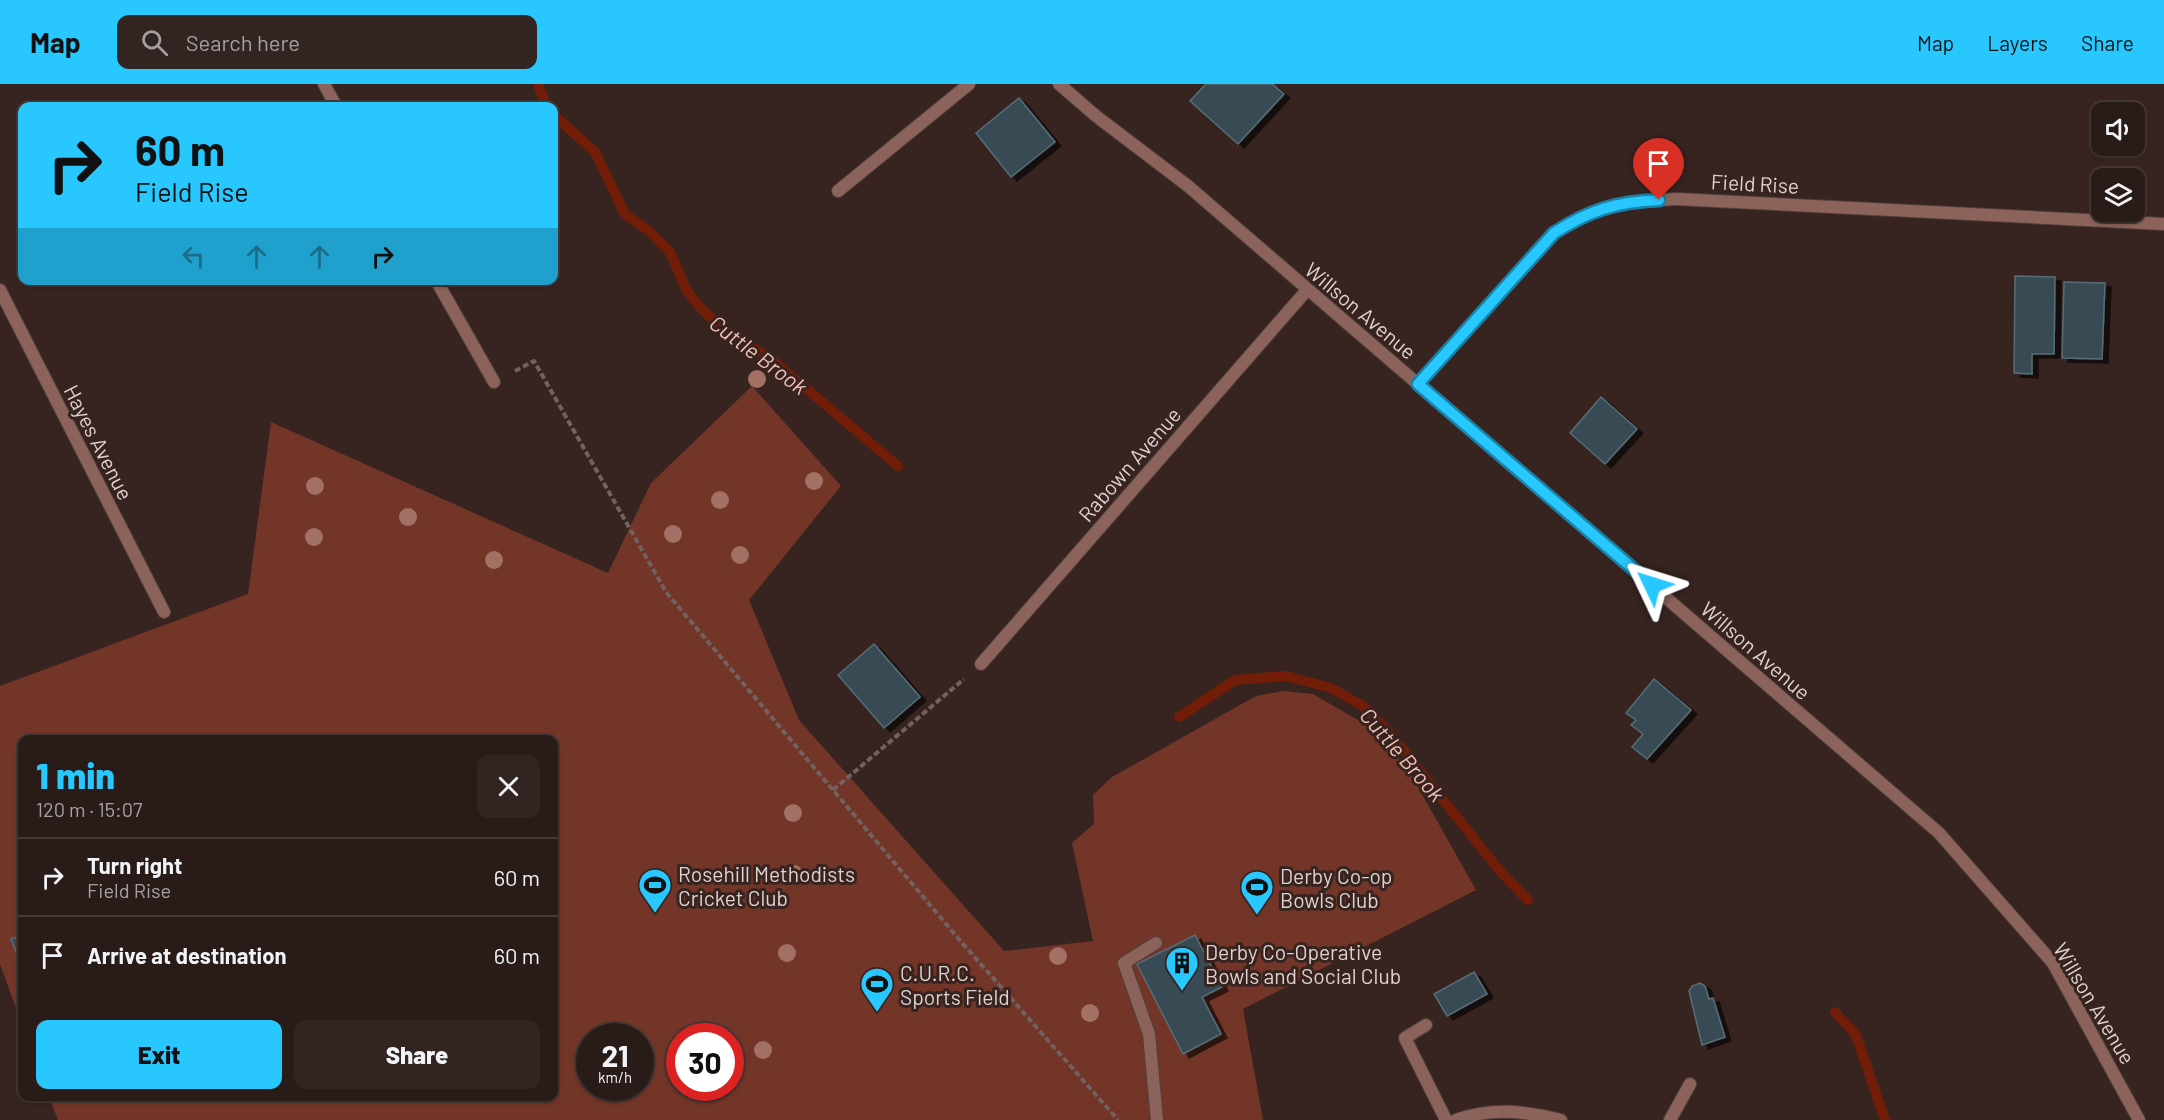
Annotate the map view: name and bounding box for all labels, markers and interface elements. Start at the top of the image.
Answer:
search box [117,15,537,69]
text: Map [30,25,81,59]
icon: search [138,26,171,59]
text: Search here [186,29,300,55]
text: Map [1917,30,1954,55]
text: Layers [1987,30,2048,55]
text: Share [2081,30,2134,55]
map controls [2091,102,2145,222]
button: sound [2091,102,2145,156]
text: 60 m [135,124,225,174]
icon: right [36,126,114,204]
pin [1633,138,1684,200]
icon: arrive [1642,147,1675,180]
street label: Field Rise [1710,168,1800,198]
button: layers [2091,168,2145,222]
text: Field Rise [135,175,249,207]
icon: left [177,240,210,273]
icon: ahead [240,240,273,273]
icon: ahead [303,240,336,273]
icon: right [366,240,399,273]
street label: Willson Avenue [1300,256,1422,364]
water label: Cuttle Brook [705,309,813,399]
street label: Hayes Avenue [59,380,139,504]
street label: Rabown Avenue [1073,402,1185,526]
position arrow [1620,553,1684,617]
street label: Willson Avenue [1696,596,1816,704]
water label: Cuttle Brook [1355,702,1451,806]
text: 1 min [36,753,115,796]
button: close [477,755,540,818]
text: 120 m · 15:07 [36,797,143,821]
text: Turn right [87,852,182,878]
icon: right [36,861,69,894]
place label: Rosehill Methodists Cricket Club [678,861,855,910]
place label: Derby Co-op Bowls Club [1280,863,1392,912]
text: 60 m [494,864,540,890]
sports icon: Rosehill Methodists Cricket Club [637,867,673,914]
sports icon: Derby Co-op Bowls Club [1239,869,1275,916]
text: Field Rise [87,878,171,902]
street label: Willson Avenue [2049,938,2141,1068]
icon: arrive [36,939,69,972]
place label: Derby Co-Operative Bowls and Social Club [1205,939,1401,988]
text: Arrive at destination [87,942,286,968]
text: 60 m [494,942,540,968]
building icon: Derby Co-Operative Bowls and Social Club [1164,945,1200,992]
place label: C.U.R.C. Sports Field [900,960,1010,1009]
sports icon: C.U.R.C. Sports Field [859,966,895,1013]
button: Exit [36,1020,282,1089]
button: Share [294,1020,540,1089]
speed limit sign: 30 [666,1023,744,1101]
text: 21 [601,1037,629,1073]
text: km/h [598,1068,632,1086]

